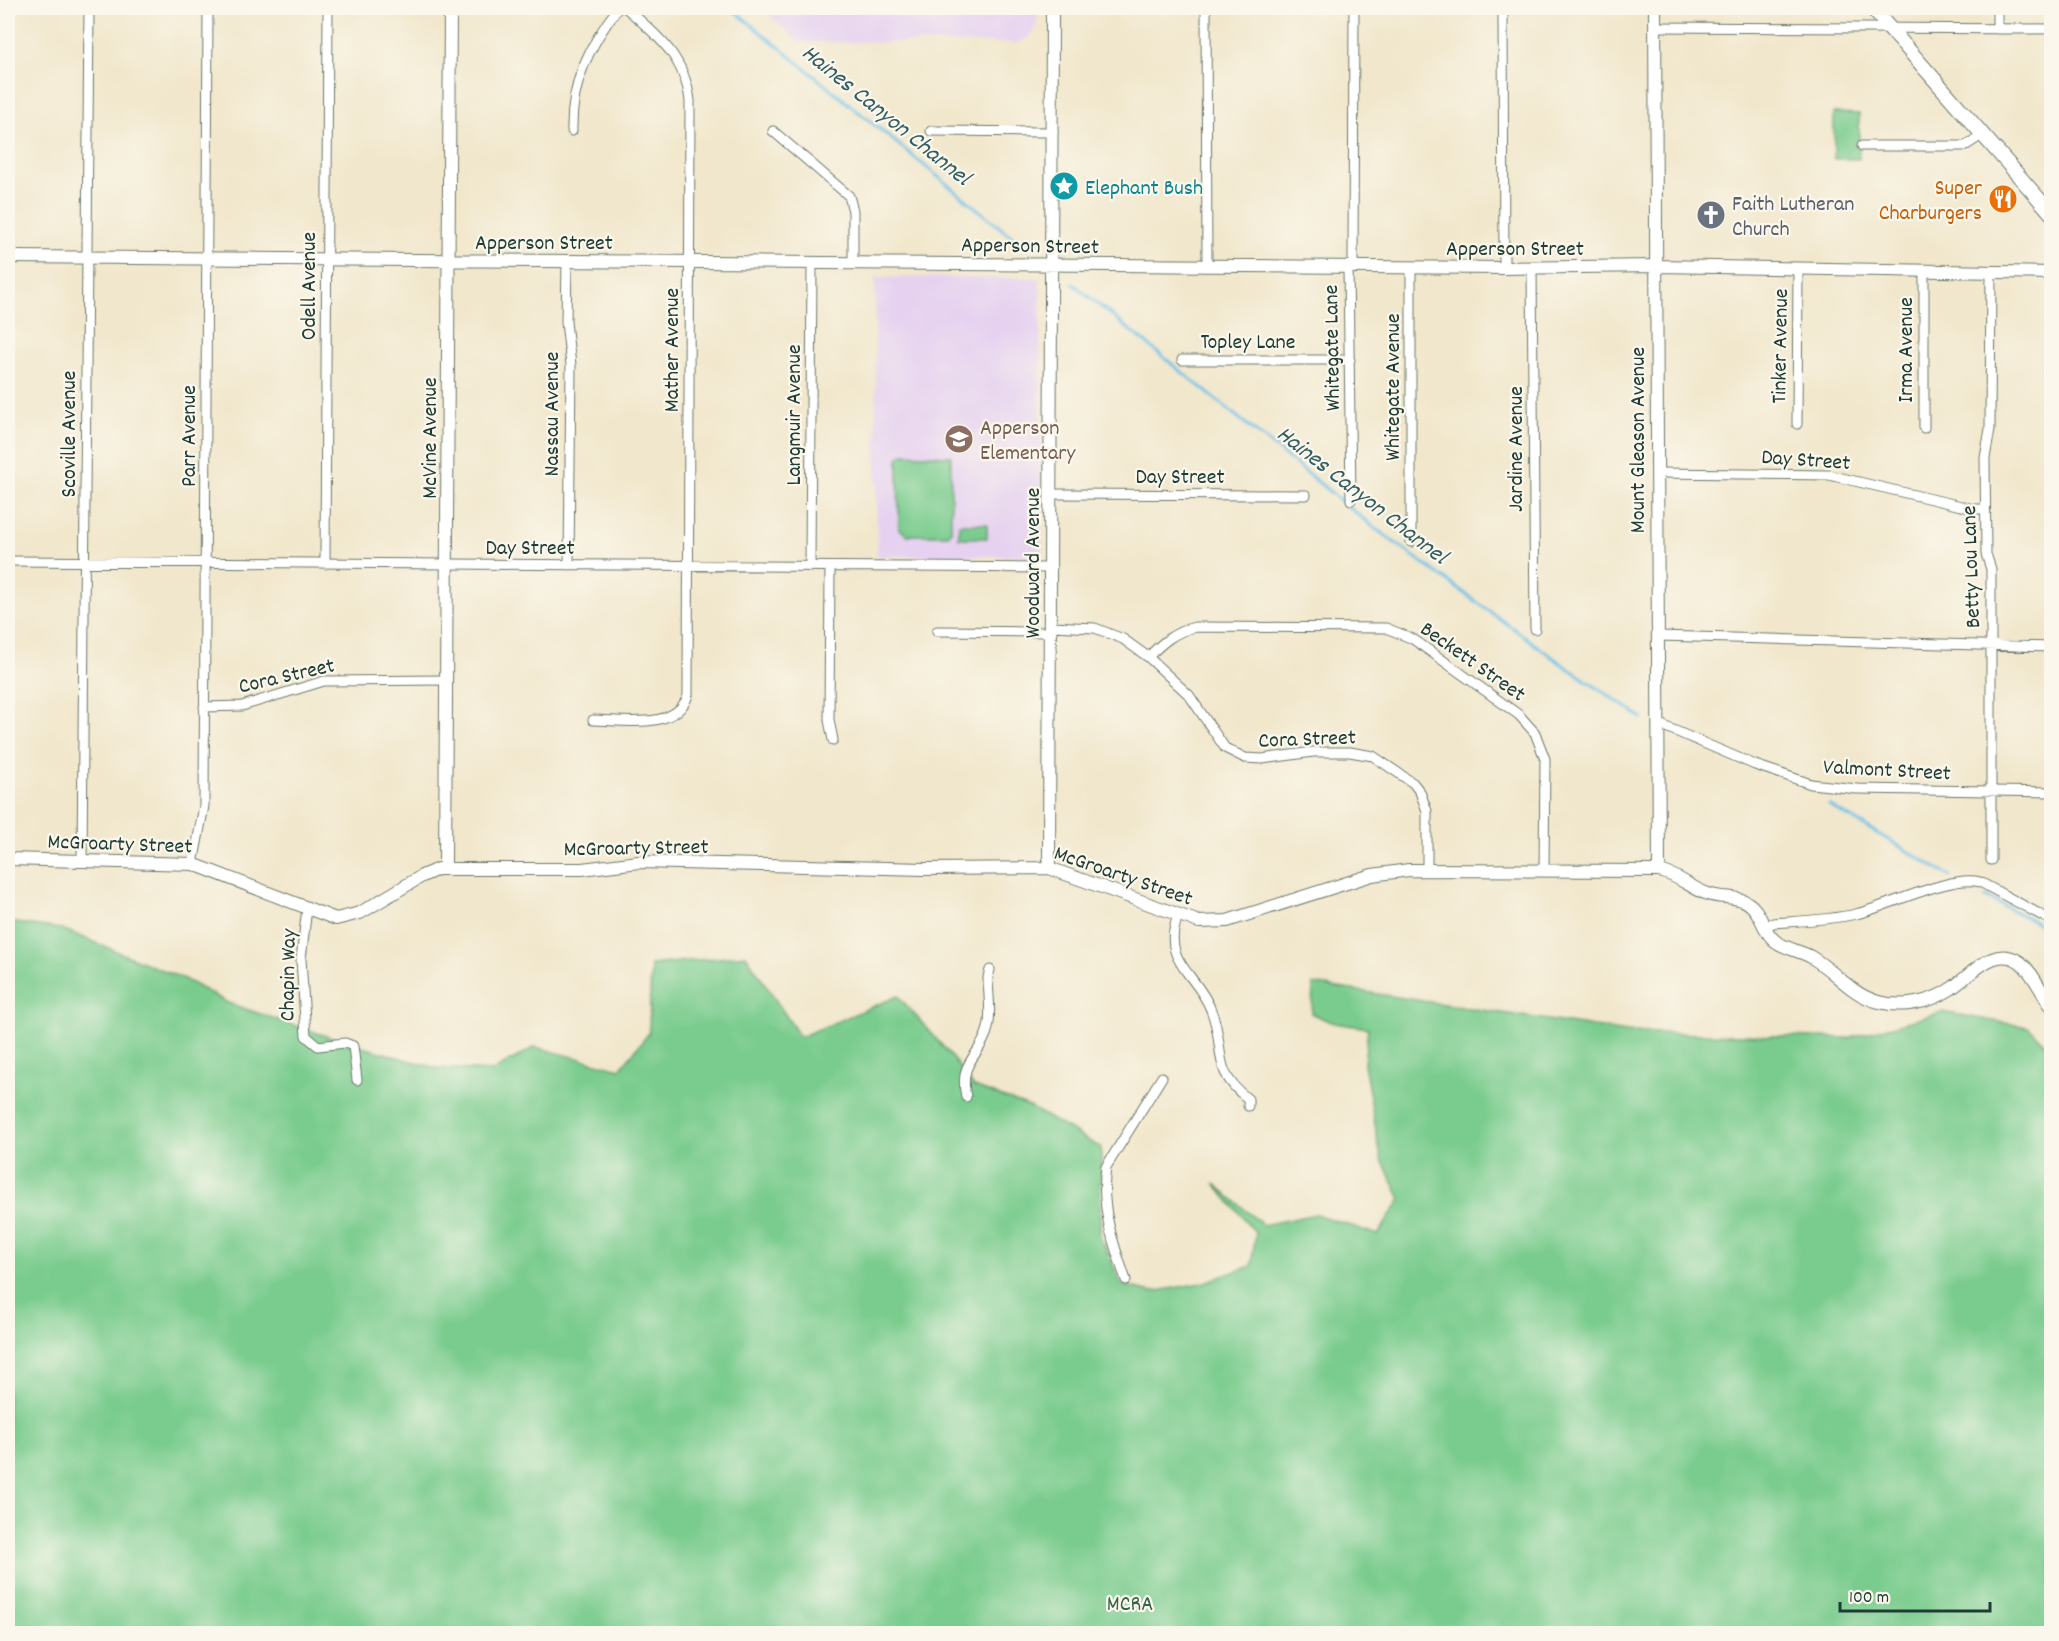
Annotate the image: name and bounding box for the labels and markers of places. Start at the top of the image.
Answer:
place icon: Elephant Bush [1048,170,1080,202]
place label: Elephant Bush [1085,174,1203,205]
place label: Super Charburgers [1879,174,1983,230]
restaurant icon: Super Charburgers [1987,183,2019,215]
place label: Faith Lutheran Church [1732,190,1854,246]
church icon: Faith Lutheran Church [1695,199,1727,231]
place label: Apperson Elementary [980,414,1076,470]
school or university icon: Apperson Elementary [943,423,975,455]

